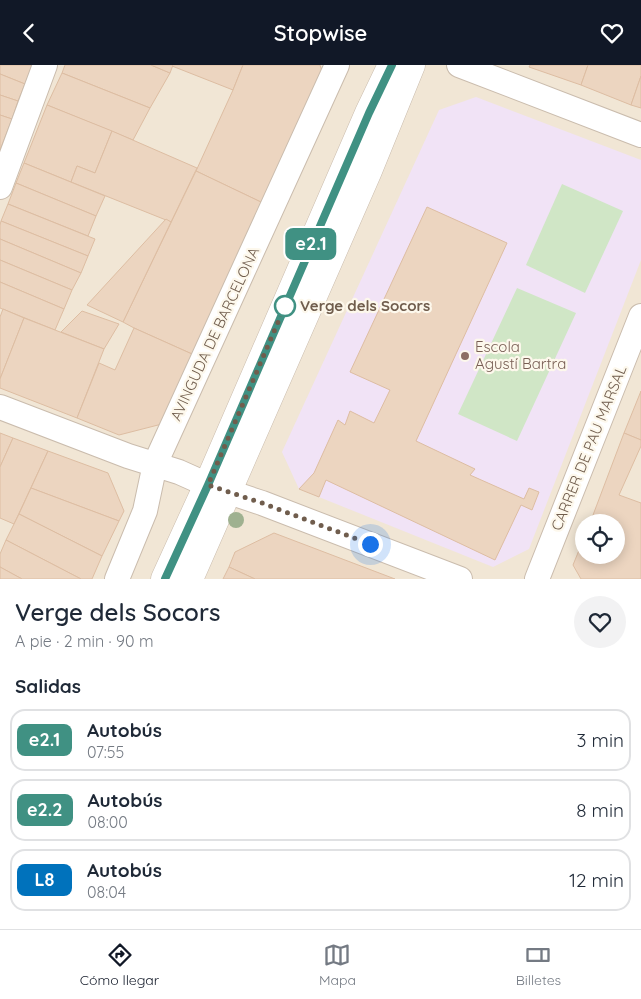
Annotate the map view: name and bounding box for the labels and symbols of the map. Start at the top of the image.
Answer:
line badge: e2.1 [276,228,346,260]
street label: AVINGUDA DE BARCELONA [166,244,263,424]
marker: Verge dels Socors [274,295,296,317]
place label: Verge dels Socors [300,296,430,315]
place label: Escola Agustí Bartra [475,337,566,373]
marker: Escola Agustí Bartra [459,350,471,362]
street label: CARRER DE PAU MARSAL [547,362,630,533]
your location [358,532,383,557]

